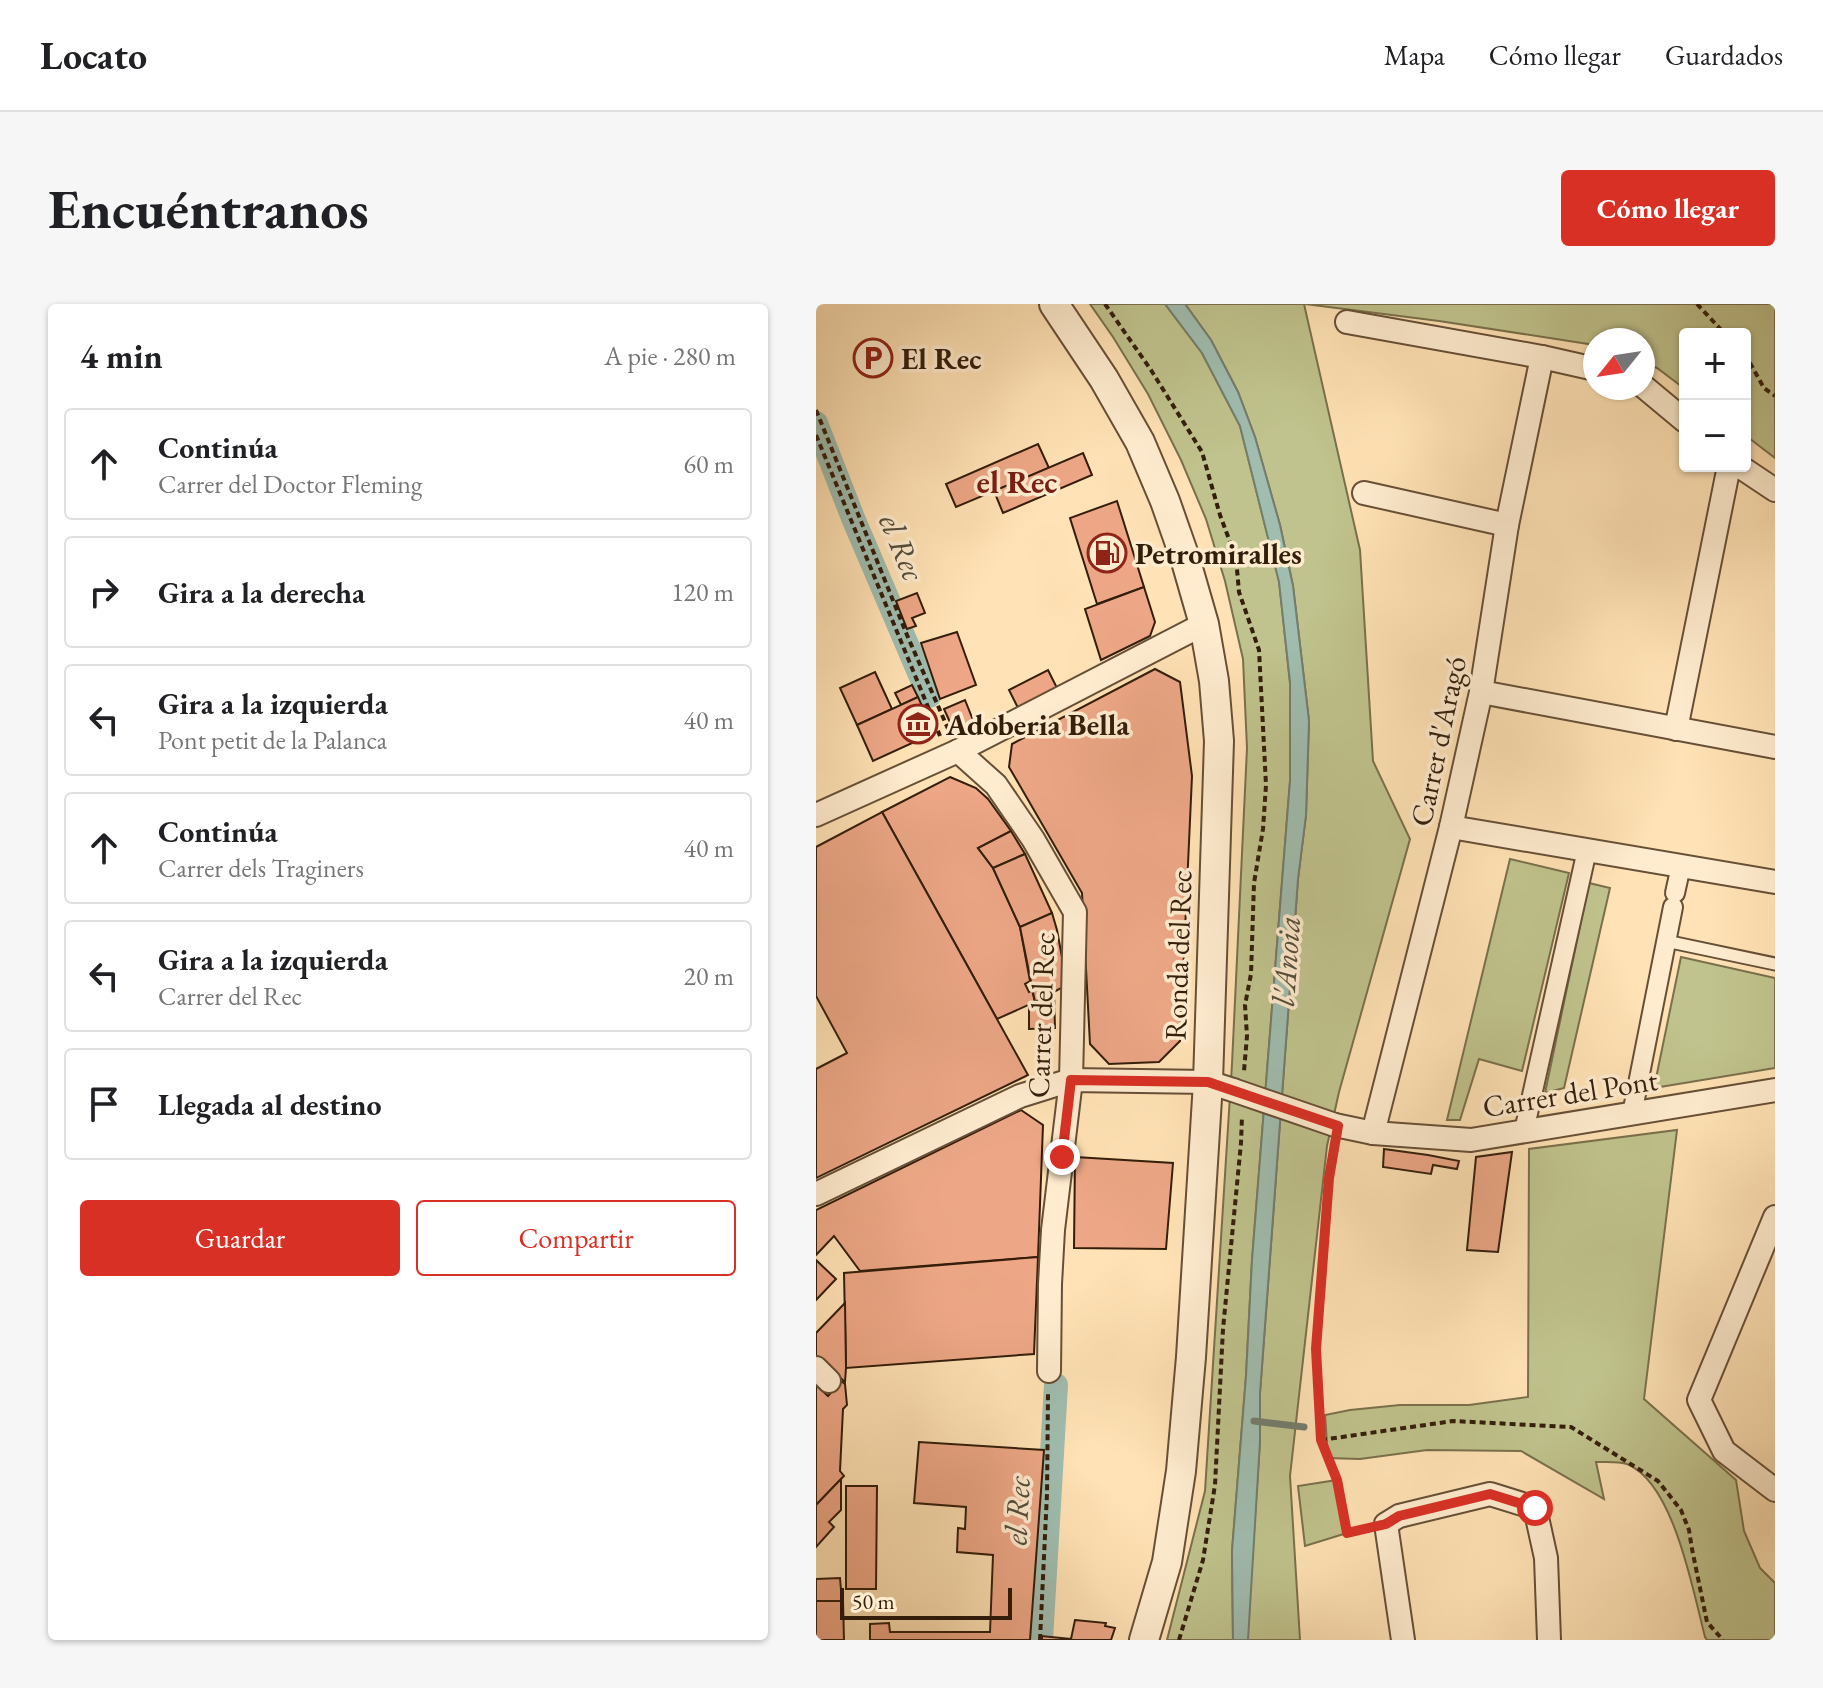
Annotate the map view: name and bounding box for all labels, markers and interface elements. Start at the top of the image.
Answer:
text: Locato [40,31,147,80]
text: Mapa [1384,37,1445,73]
text: Cómo llegar [1489,37,1621,73]
text: Guardados [1665,37,1783,73]
button: Cómo llegar [1561,170,1775,246]
text: Encuéntranos [48,172,369,245]
north arrow [1583,328,1655,400]
map controls [1679,328,1751,472]
button: + [1679,328,1751,400]
text: 4 min [80,334,163,378]
parking icon: El Rec [852,337,894,379]
text: A pie · 280 m [604,339,736,373]
place label: El Rec [901,339,982,378]
button: − [1679,400,1751,472]
text: Continúa [158,428,278,467]
icon: ahead [82,442,126,486]
text: 60 m [684,447,734,481]
district label: el Rec [977,461,1057,503]
text: Carrer del Doctor Fleming [158,467,422,501]
water label: el Rec [869,507,935,588]
fuel station icon: Petromiralles [1086,532,1128,574]
place label: Petromiralles [1135,534,1302,573]
icon: right [82,570,126,614]
text: Gira a la derecha [158,573,365,612]
text: 120 m [671,575,734,609]
street label: Carrer d'Aragó [1401,652,1475,830]
text: Gira a la izquierda [158,684,388,723]
icon: left [82,698,126,742]
text: 40 m [684,703,734,737]
museum icon: Adoberia Bella [897,703,939,745]
place label: Adoberia Bella [945,705,1130,744]
text: Pont petit de la Palanca [158,723,387,757]
text: Continúa [158,812,278,851]
icon: ahead [82,826,126,870]
text: 40 m [684,831,734,865]
text: Carrer dels Traginers [158,851,364,885]
street label: Ronda del Rec [1156,869,1200,1041]
water label: l'Anoia [1262,915,1310,1007]
street label: Carrer del Rec [1019,931,1063,1099]
text: Gira a la izquierda [158,940,388,979]
icon: left [82,954,126,998]
text: 20 m [684,959,734,993]
text: Carrer del Rec [158,979,302,1013]
street label: Carrer del Pont [1480,1060,1661,1126]
icon: arrive [82,1082,126,1126]
text: Llegada al destino [158,1085,382,1124]
route end [1044,1139,1080,1175]
button: Guardar [80,1200,400,1276]
button: Compartir [416,1200,736,1276]
water label: el Rec [994,1475,1040,1546]
route start [1517,1490,1553,1526]
scale bar [840,1584,1012,1620]
text: 50 m [852,1587,895,1616]

